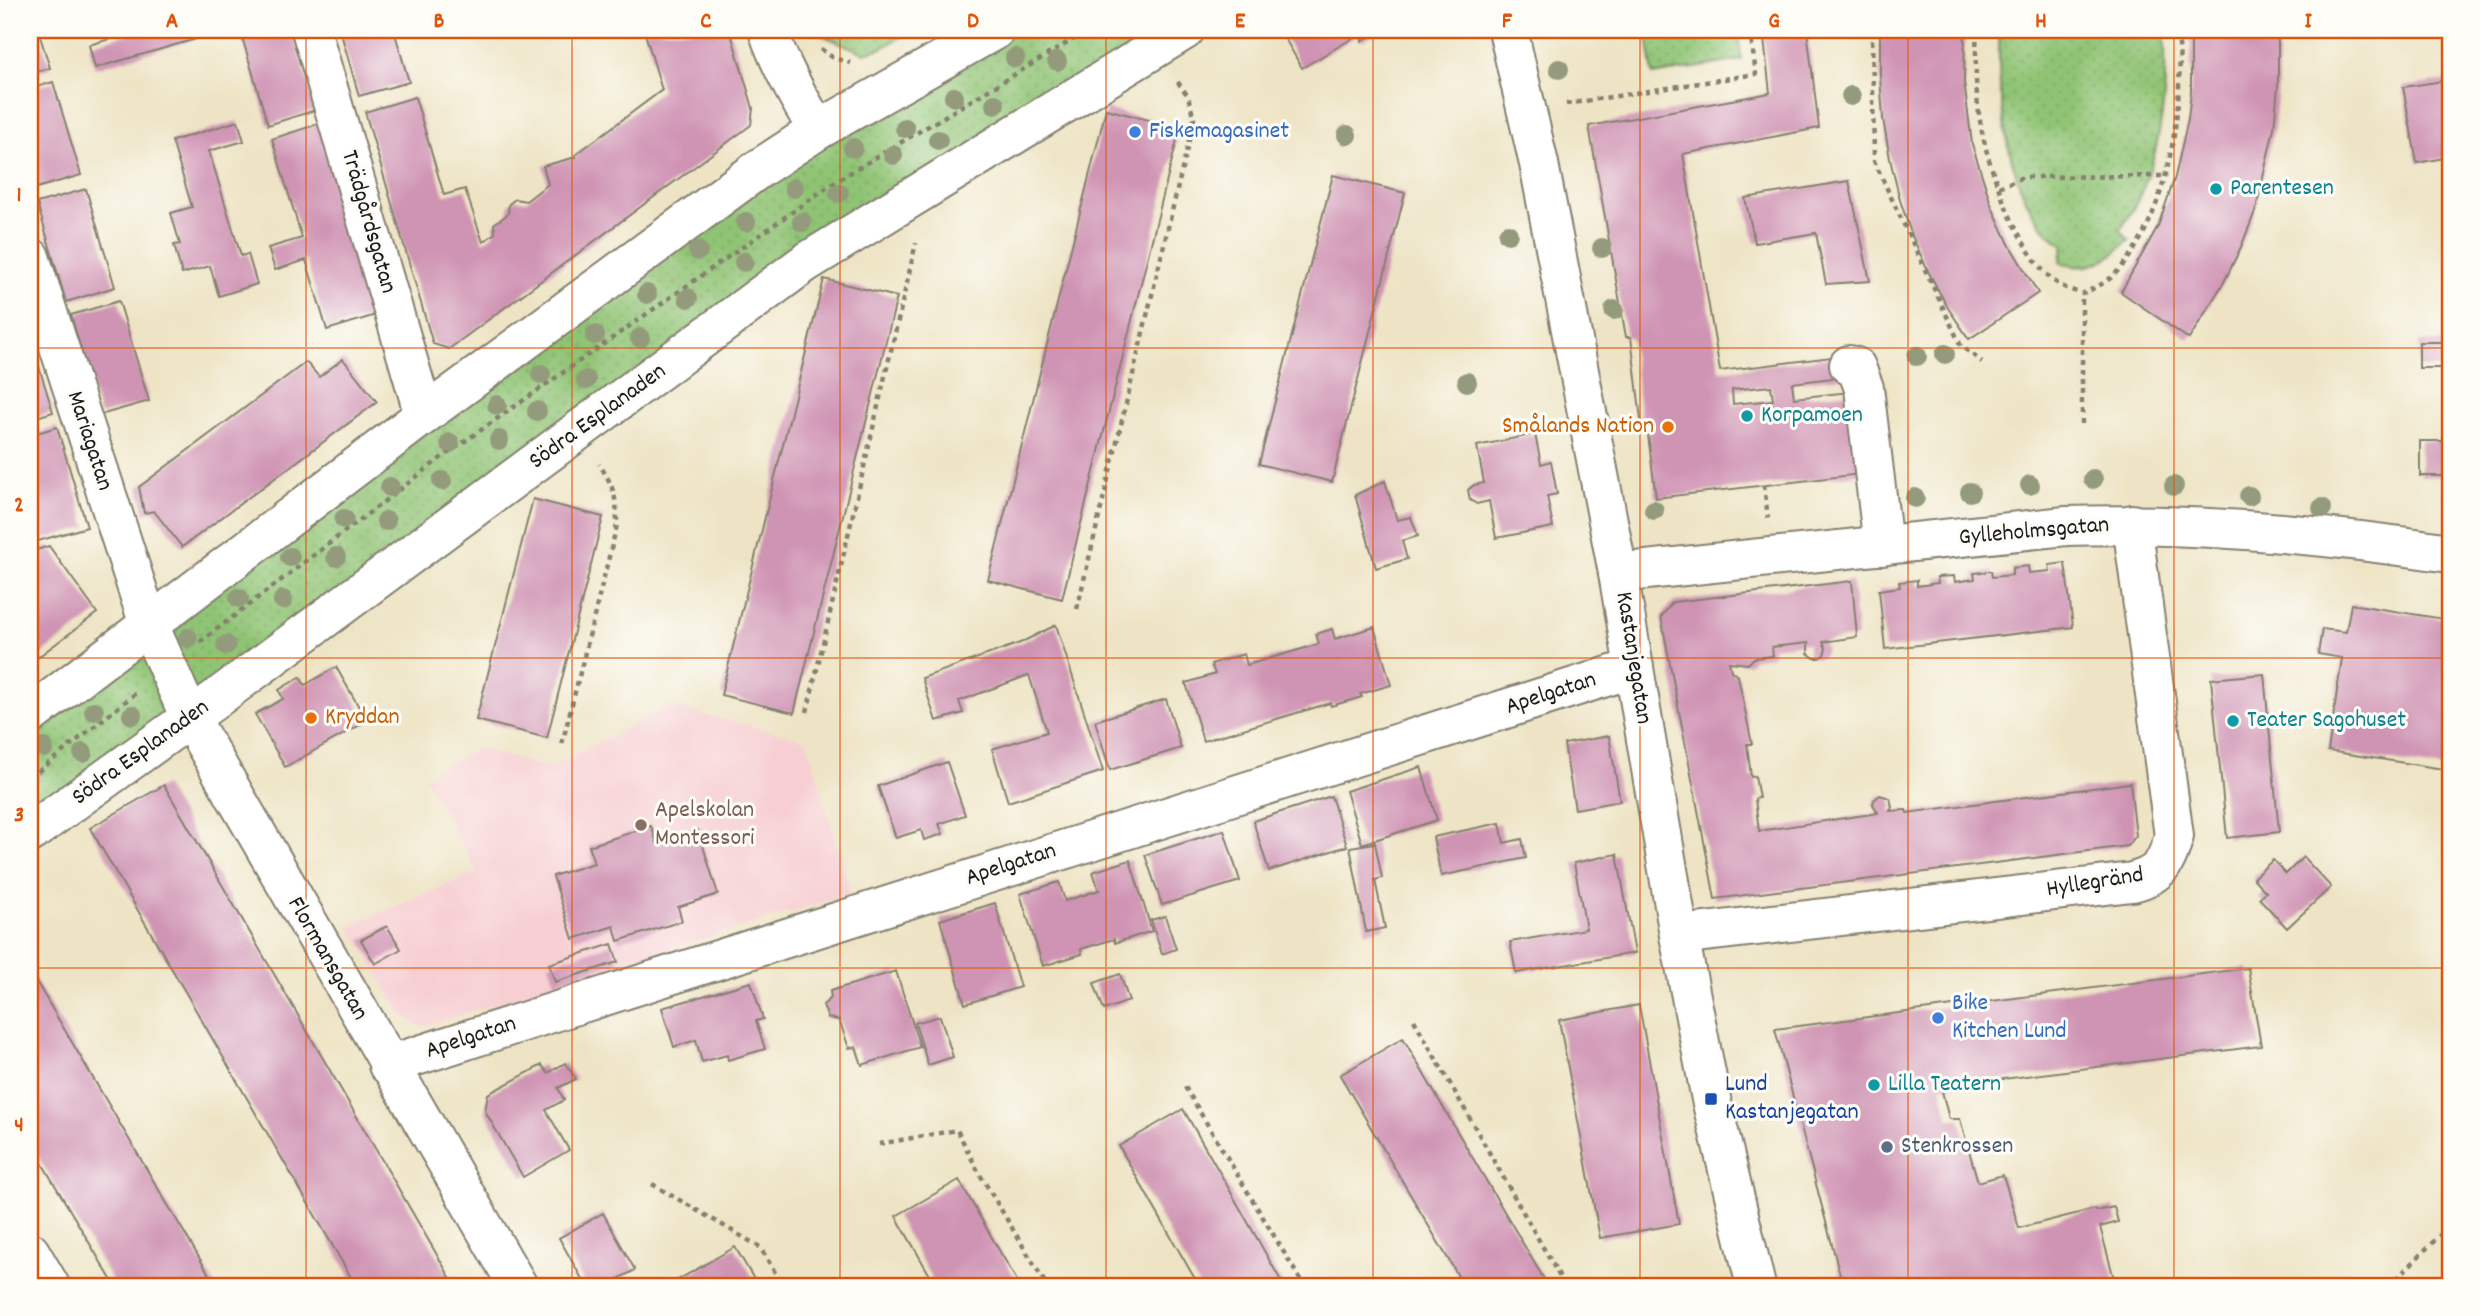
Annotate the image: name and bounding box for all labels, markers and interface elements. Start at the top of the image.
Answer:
text: A [166,6,178,39]
text: B [434,6,445,39]
text: C [700,6,712,39]
text: D [967,6,979,39]
text: E [1235,6,1246,39]
text: F [1502,6,1513,39]
text: G [1768,6,1780,39]
text: H [2035,6,2047,39]
text: I [2304,6,2312,39]
place label: Fiskemagasinet [1149,115,1289,149]
marker: Fiskemagasinet [1127,124,1143,140]
street label: Trädgårdsgatan [331,146,405,298]
place label: Parentesen [2230,172,2334,206]
text: 1 [16,180,22,213]
marker: Parentesen [2208,181,2224,197]
street label: Södra Esplanaden [522,355,674,479]
street label: Mariagatan [57,387,121,495]
place label: Korpamoen [1761,399,1863,433]
marker: Korpamoen [1739,408,1755,424]
place label: Smålands Nation [1502,410,1654,444]
marker: Smålands Nation [1660,419,1676,435]
text: 2 [14,490,24,523]
street label: Gylleholmsgatan [1957,508,2111,556]
street label: Kastanjegatan [1606,589,1660,727]
street label: Apelgatan [1501,663,1601,725]
street label: Södra Esplanaden [65,691,217,815]
place label: Kryddan [325,701,400,735]
place label: Teater Sagohuset [2247,704,2406,738]
marker: Kryddan [303,710,319,726]
marker: Teater Sagohuset [2225,713,2241,729]
place label: Apelskolan Montessori [655,794,754,856]
text: 3 [14,800,24,833]
marker: Apelskolan Montessori [633,817,649,833]
street label: Apelgatan [961,834,1061,896]
street label: Hyllegränd [2044,859,2146,907]
street label: Flormansgatan [278,891,376,1027]
place label: Bike Kitchen Lund [1952,987,2067,1049]
street label: Apelgatan [421,1007,521,1069]
marker: Bike Kitchen Lund [1930,1010,1946,1026]
place label: Lund Kastanjegatan [1725,1068,1858,1130]
place label: Lilla Teatern [1888,1068,2001,1102]
marker: Lilla Teatern [1866,1077,1882,1093]
marker: Lund Kastanjegatan [1703,1091,1719,1107]
text: 4 [14,1110,24,1143]
place label: Stenkrossen [1901,1130,2013,1164]
marker: Stenkrossen [1879,1139,1895,1155]

